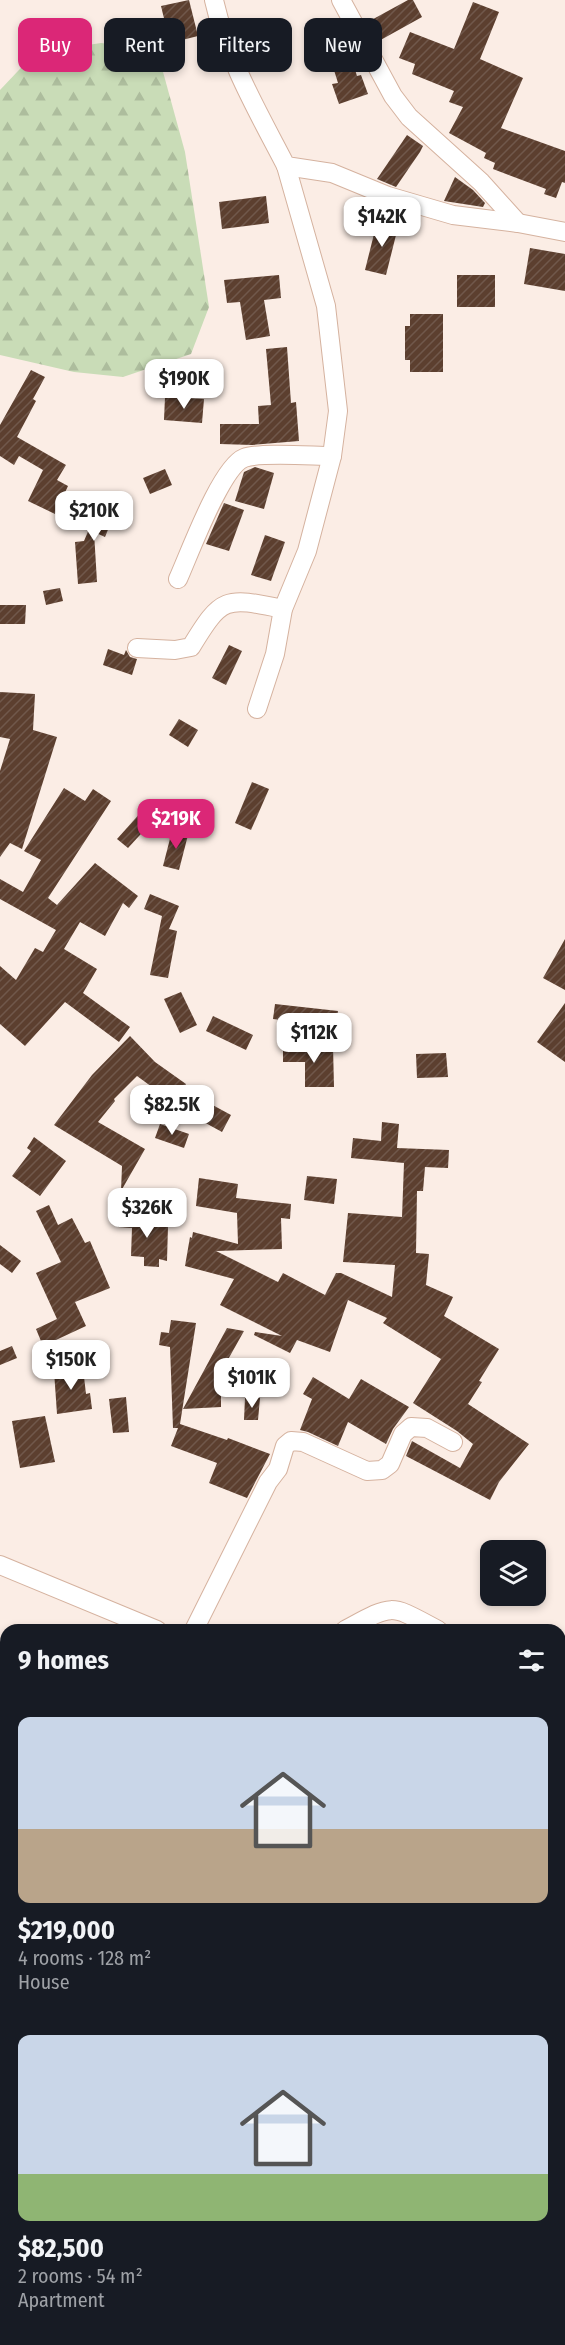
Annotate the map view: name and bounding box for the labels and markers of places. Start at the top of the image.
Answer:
pin: $142K [340,197,424,248]
pin: $190K [142,359,226,410]
pin: $210K [52,491,136,542]
pin: $219K [134,799,218,850]
pin: $112K [272,1013,356,1064]
pin: $82.5K [123,1085,221,1136]
pin: $326K [105,1188,189,1239]
pin: $150K [29,1340,113,1391]
pin: $101K [210,1358,294,1409]

